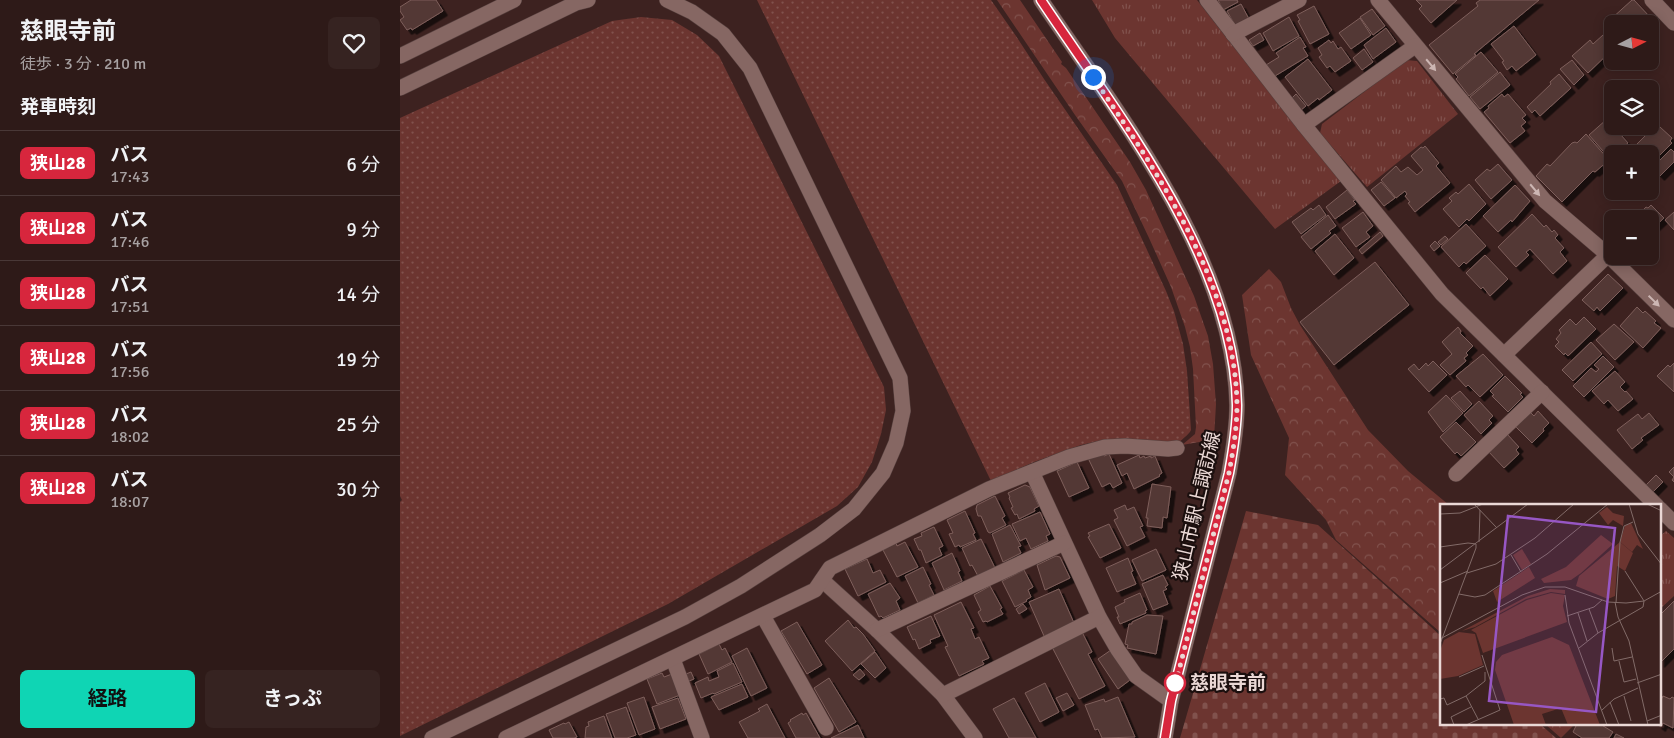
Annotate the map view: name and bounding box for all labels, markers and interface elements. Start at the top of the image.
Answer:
north arrow [1604,15,1659,70]
map controls [1604,15,1659,265]
text: 慈眼寺前 [20,16,116,46]
button: heart [328,17,380,69]
text: 徒歩 · 3 分 · 210 m [20,54,146,74]
one-way arrow [1425,58,1436,71]
your location [1081,65,1106,90]
button: layers [1604,80,1659,135]
text: 発車時刻 [20,95,96,119]
text: バス [110,143,148,167]
button: + [1604,145,1659,200]
text: 狭山28 [30,152,85,174]
text: 6 分 [347,153,380,177]
text: 17:43 [110,167,149,187]
one-way arrow [1529,183,1541,195]
text: バス [110,208,148,232]
button: − [1604,210,1659,265]
text: 狭山28 [30,217,85,239]
text: 9 分 [347,218,380,242]
text: 17:46 [110,232,149,252]
text: バス [110,273,148,297]
text: 狭山28 [30,282,85,304]
text: 14 分 [336,283,380,307]
one-way arrow [1647,294,1659,306]
text: 17:51 [110,297,149,317]
text: バス [110,338,148,362]
text: 狭山28 [30,347,85,369]
text: 19 分 [336,348,380,372]
text: 17:56 [110,362,149,382]
text: バス [110,403,148,427]
text: 狭山28 [30,412,85,434]
text: 25 分 [336,413,380,437]
text: 18:02 [110,427,149,447]
street label: 狭山市駅上諏訪線 [1168,429,1226,583]
text: バス [110,468,148,492]
text: 狭山28 [30,477,85,499]
text: 30 分 [336,478,380,502]
text: 18:07 [110,492,149,512]
inset map [1440,504,1662,726]
button: 経路 [20,670,195,728]
button: きっぷ [205,670,380,728]
place label: 慈眼寺前 [1190,671,1266,695]
marker: 慈眼寺前 [1164,672,1186,694]

